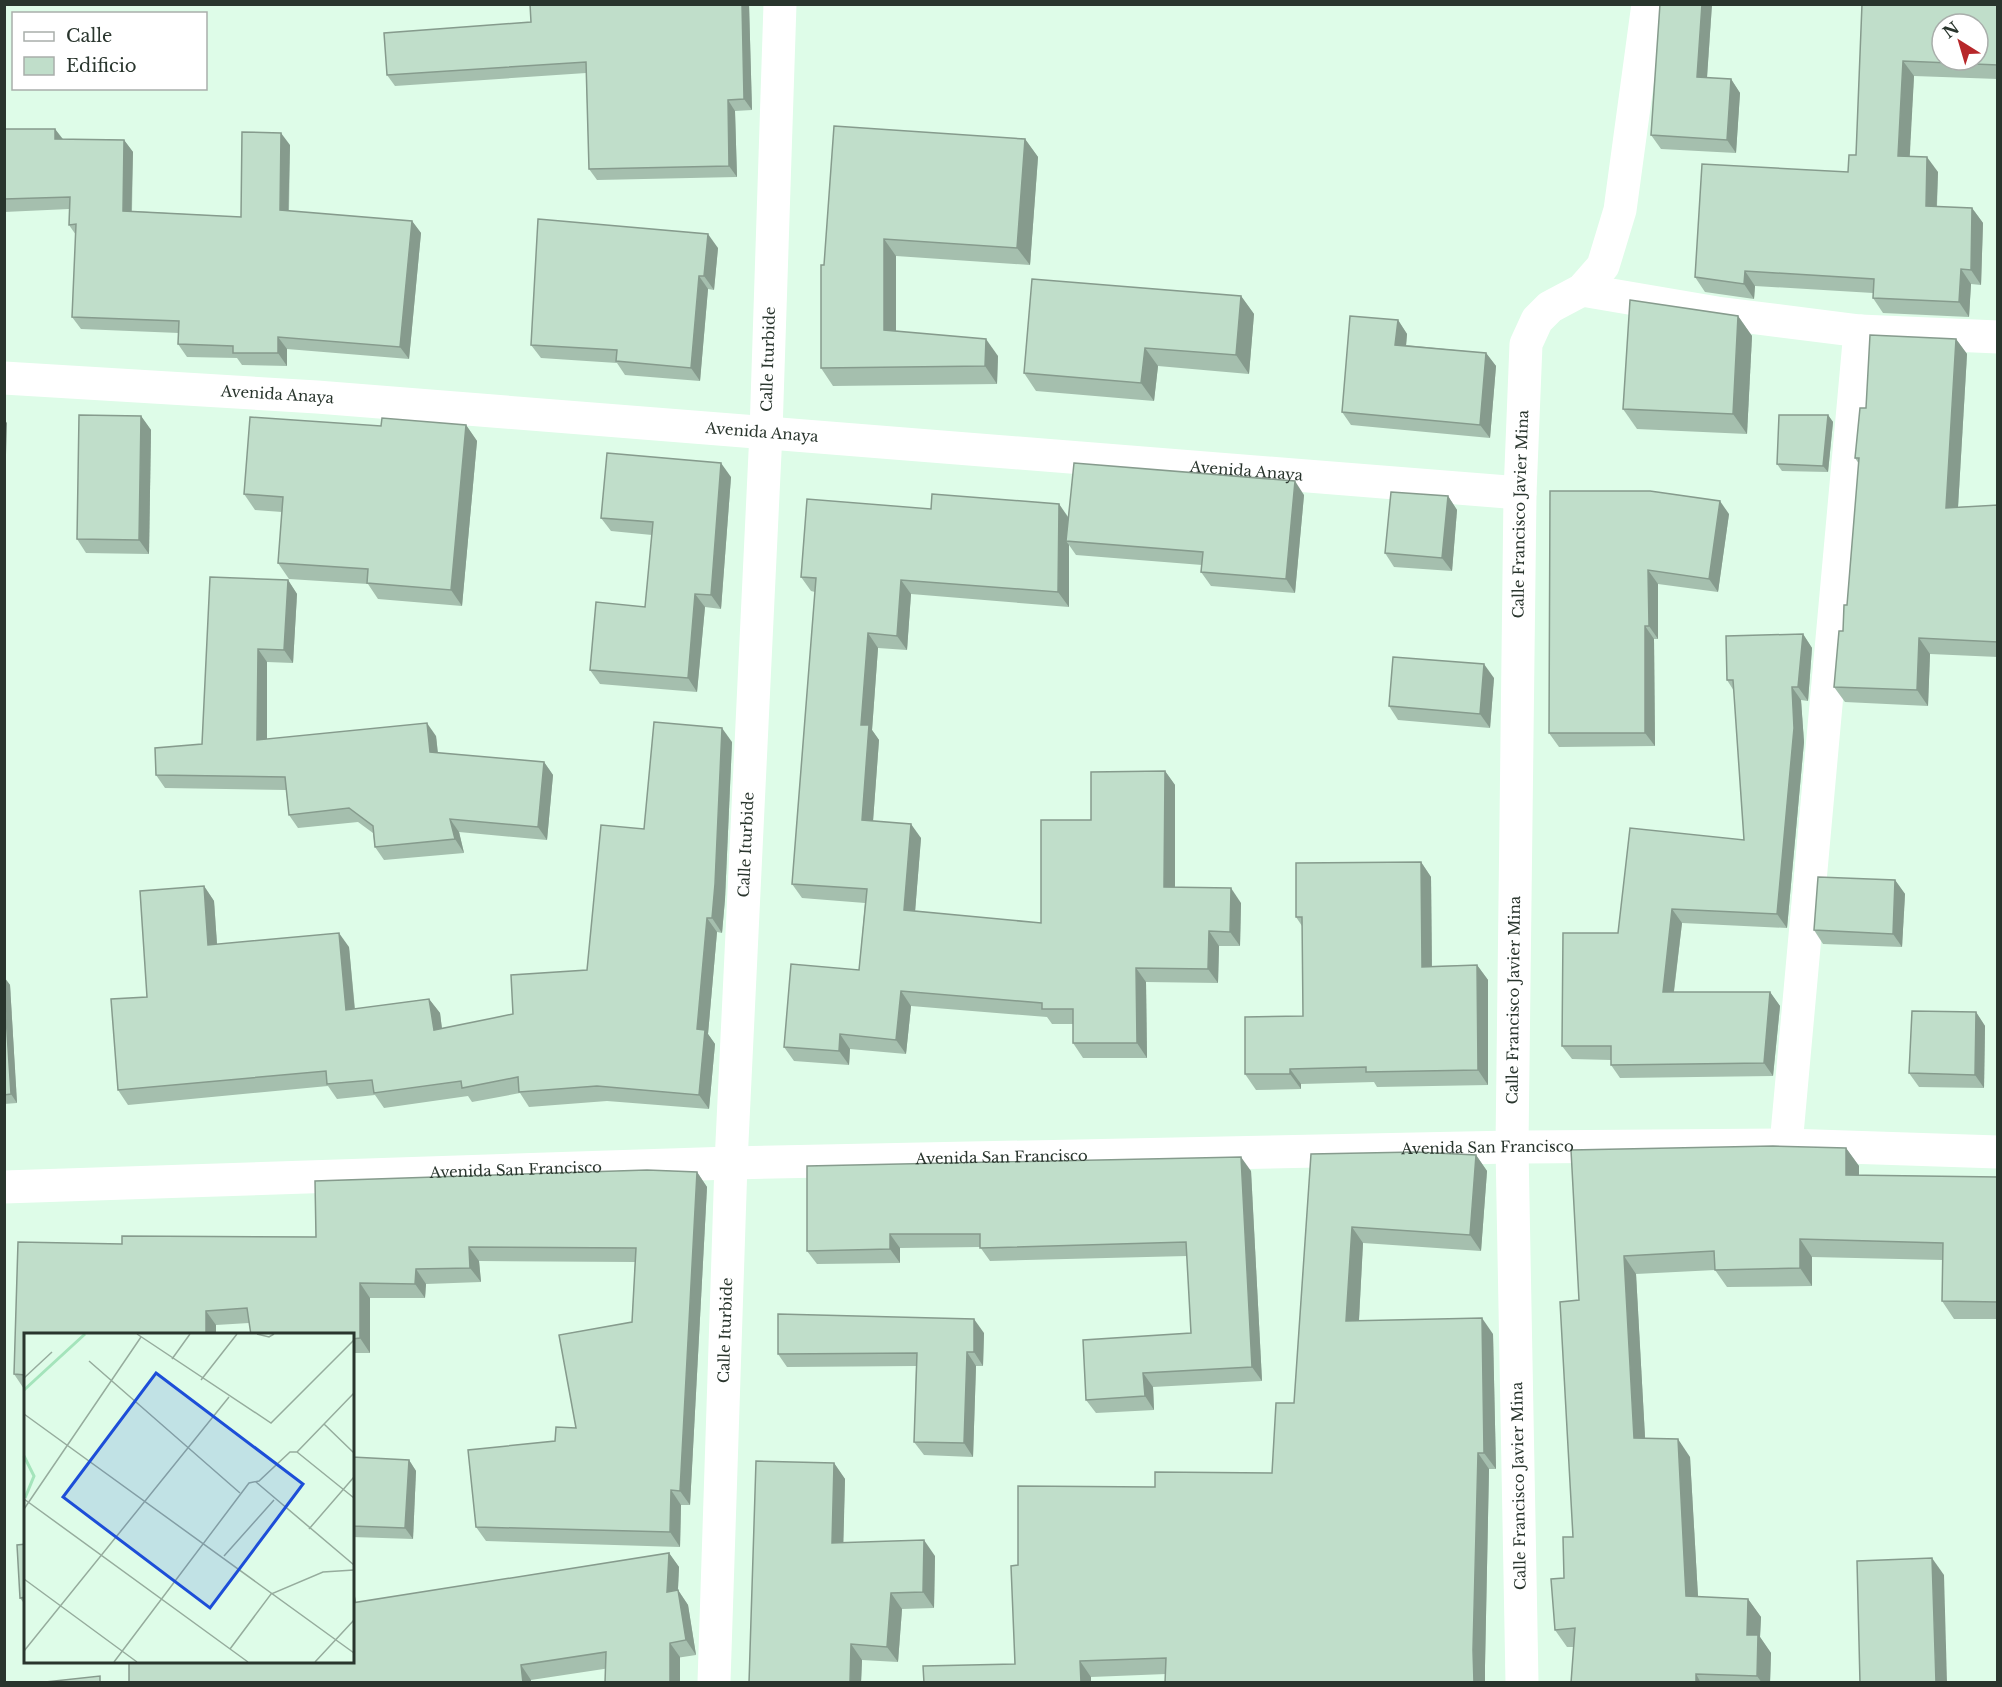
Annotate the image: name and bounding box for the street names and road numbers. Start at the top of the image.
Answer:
street label: Calle Iturbide [757,306,779,412]
street label: Avenida Anaya [219,381,336,407]
street label: Calle Francisco Javier Mina [1508,409,1532,618]
street label: Avenida Anaya [704,418,820,446]
street label: Avenida Anaya [1188,457,1304,485]
street label: Calle Iturbide [734,791,758,898]
street label: Calle Francisco Javier Mina [1503,895,1524,1104]
street label: Avenida San Francisco [1400,1137,1574,1158]
street label: Avenida San Francisco [914,1146,1088,1168]
street label: Avenida San Francisco [428,1157,602,1182]
street label: Calle Iturbide [714,1277,736,1383]
street label: Calle Francisco Javier Mina [1507,1381,1530,1590]

